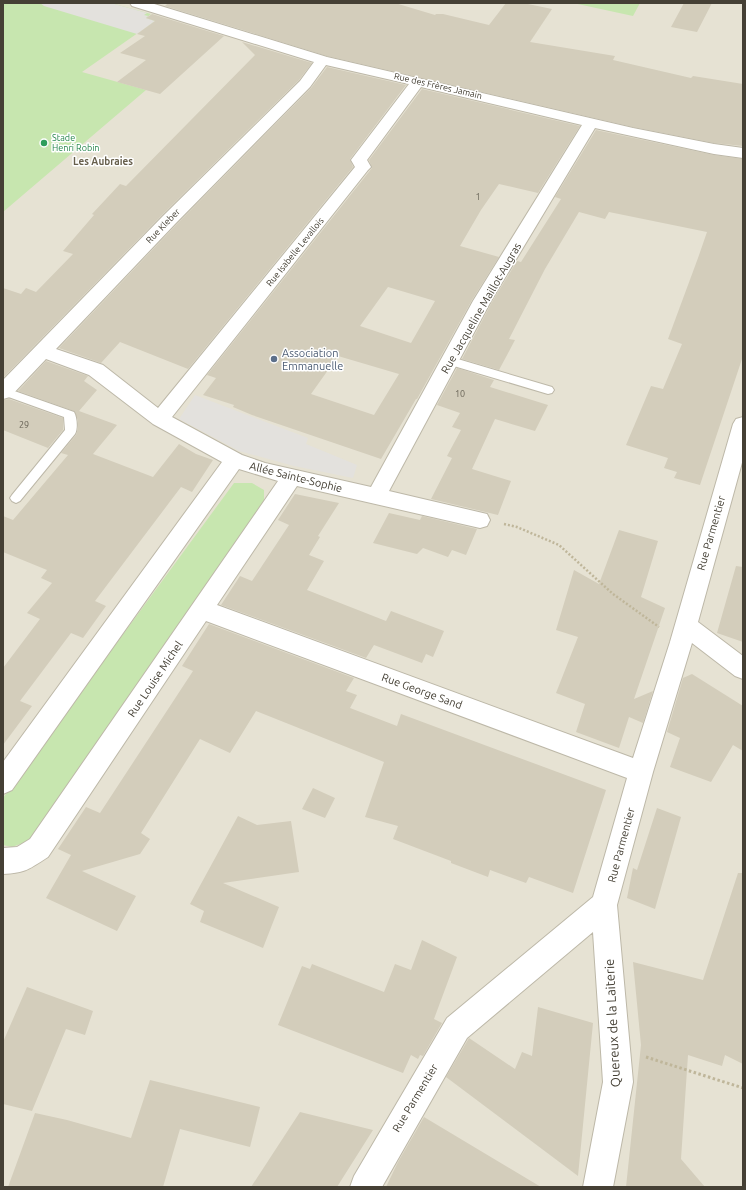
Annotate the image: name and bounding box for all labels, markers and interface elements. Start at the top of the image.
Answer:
street label: Rue des Frères Jamain [393,71,483,101]
place label: Stade Henri Robin [52,133,99,153]
marker: Stade Henri Robin [39,138,49,148]
district label: Les Aubraies [73,156,133,167]
house number: 1 [475,192,481,202]
street label: Rue Kleber [144,206,182,245]
street label: Rue Isabelle Levallois [264,216,326,288]
street label: Rue Jacqueline Maillot-Augras [439,240,523,375]
place label: Association Emmanuelle [282,347,343,372]
marker: Association Emmanuelle [269,354,279,364]
house number: 10 [455,389,465,399]
house number: 29 [19,420,29,430]
street label: Allée Sainte-Sophie [248,460,344,494]
street label: Rue Parmentier [695,493,728,572]
street label: Rue Louise Michel [125,639,185,719]
street label: Rue George Sand [380,671,464,711]
street label: Rue Parmentier [605,805,637,884]
street label: Quereux de la Laiterie [602,958,623,1088]
street label: Rue Parmentier [390,1061,440,1134]

